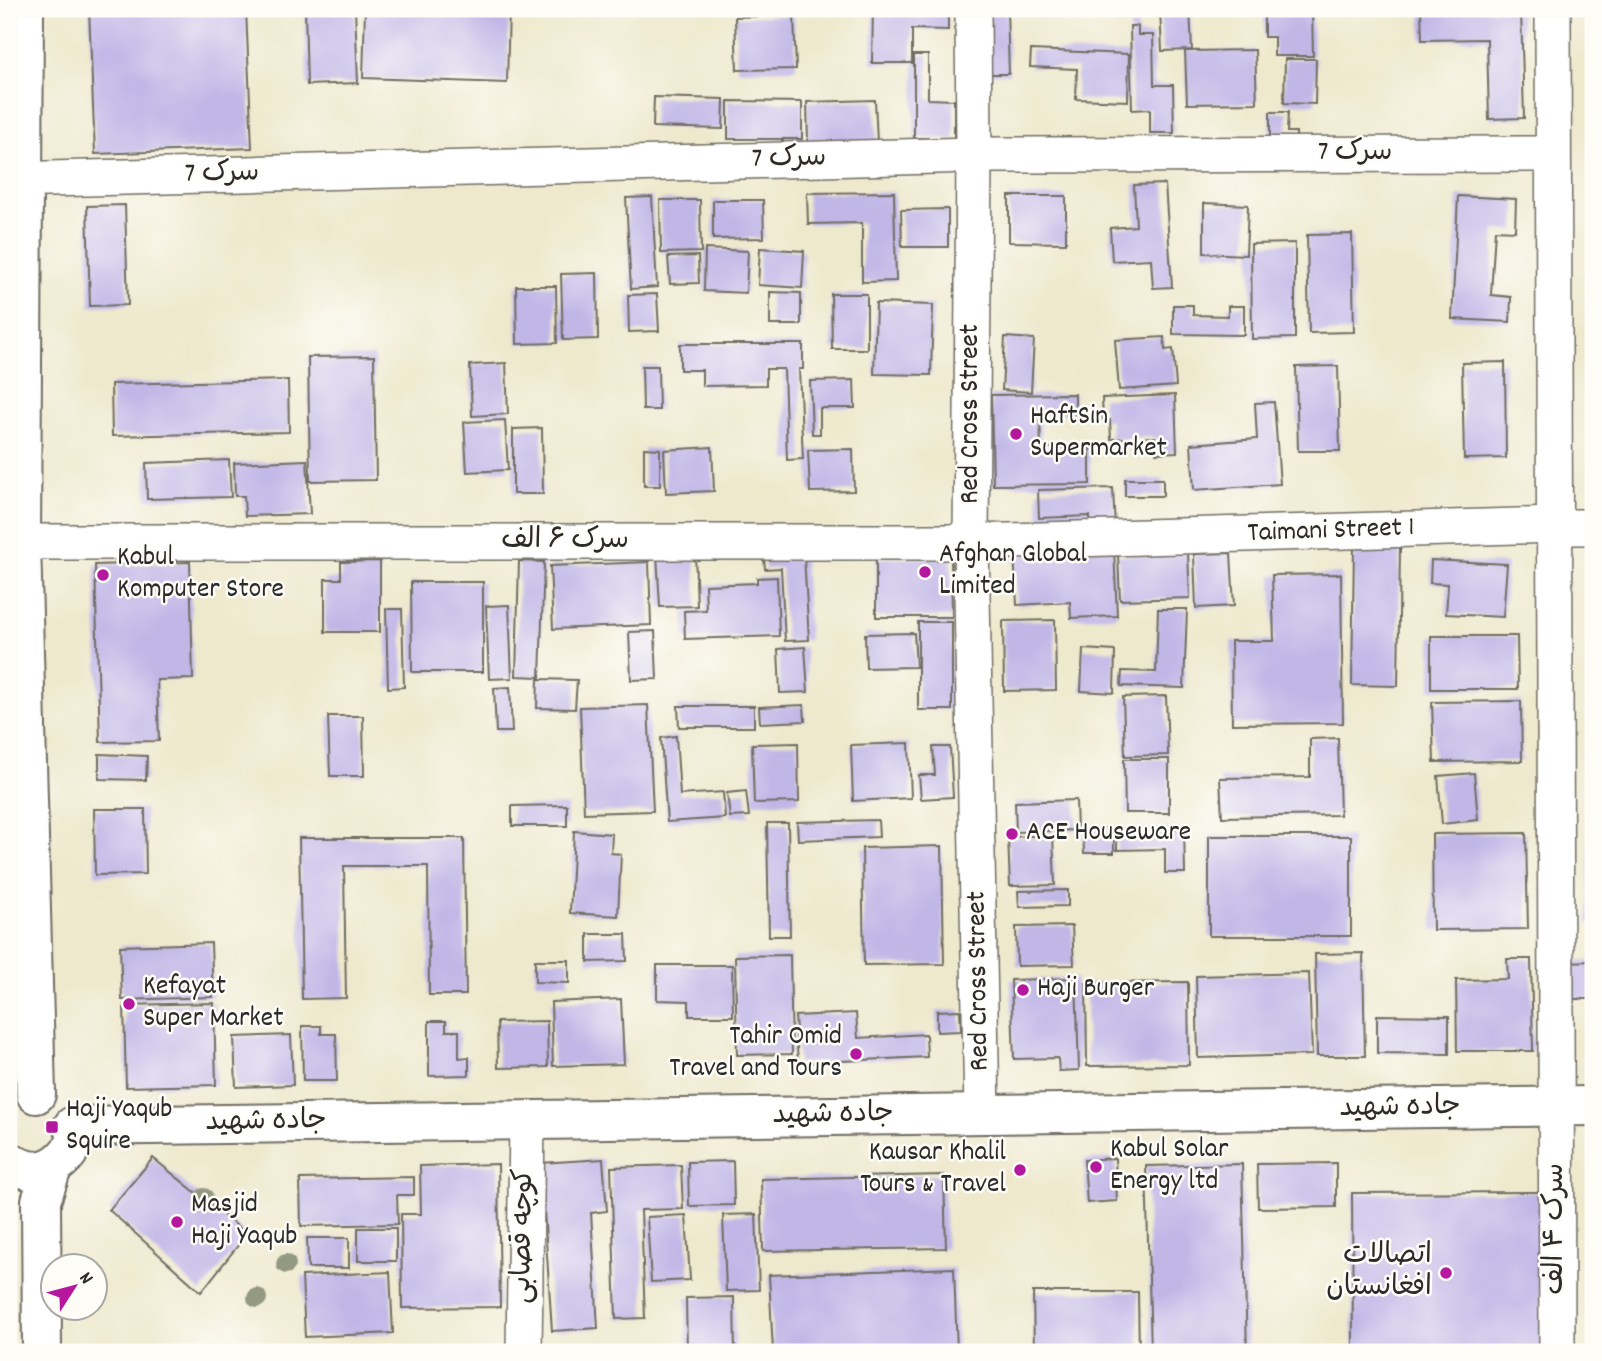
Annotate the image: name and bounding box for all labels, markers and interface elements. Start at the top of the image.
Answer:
street label: سرک 7 [1318,134,1392,174]
street label: سرک 7 [751,139,827,181]
street label: سرک 7 [184,154,260,196]
street label: Red Cross Street [952,324,992,504]
place label: HaftSin Supermarket [1030,398,1167,470]
marker: HaftSin Supermarket [1008,426,1024,442]
street label: Taimani Street 1 [1247,509,1415,555]
street label: سرک ۶ الف [501,522,629,562]
place label: Afghan Global Limited [939,536,1087,608]
place label: Kabul Komputer Store [117,539,284,611]
marker: Afghan Global Limited [917,564,933,580]
marker: Kabul Komputer Store [95,567,111,583]
place label: ACE Houseware [1026,814,1191,854]
marker: ACE Houseware [1004,826,1020,842]
street label: Red Cross Street [958,891,1002,1071]
place label: Kefayat Super Market [143,968,284,1040]
place label: Haji Burger [1037,970,1155,1010]
marker: Haji Burger [1015,982,1031,998]
marker: Kefayat Super Market [121,996,137,1012]
place label: Tahir Omid Travel and Tours [669,1018,842,1090]
marker: Tahir Omid Travel and Tours [848,1046,864,1062]
street label: جاده شهید [1339,1088,1461,1130]
place label: Haji Yaqub Squire [66,1091,172,1163]
street label: جاده شهید [772,1095,894,1137]
street label: جاده شهید [205,1102,327,1144]
marker: Haji Yaqub Squire [44,1119,60,1135]
place label: Kabul Solar Energy ltd [1110,1131,1229,1203]
place label: Kausar Khalil Tours & Travel [860,1134,1006,1206]
marker: Kabul Solar Energy ltd [1088,1159,1104,1175]
marker: Kausar Khalil Tours & Travel [1012,1162,1028,1178]
street label: سرک ۴ الف [1537,1163,1577,1295]
street label: کوچه قصابی [504,1168,546,1304]
place label: Masjid Haji Yaqub [191,1186,297,1258]
marker: Masjid Haji Yaqub [169,1214,185,1230]
place label: اتصالات افغانستان [1326,1237,1432,1309]
north arrow [38,1252,108,1322]
marker: اتصالات افغانستان [1438,1265,1454,1281]
text: N [71,1267,99,1291]

